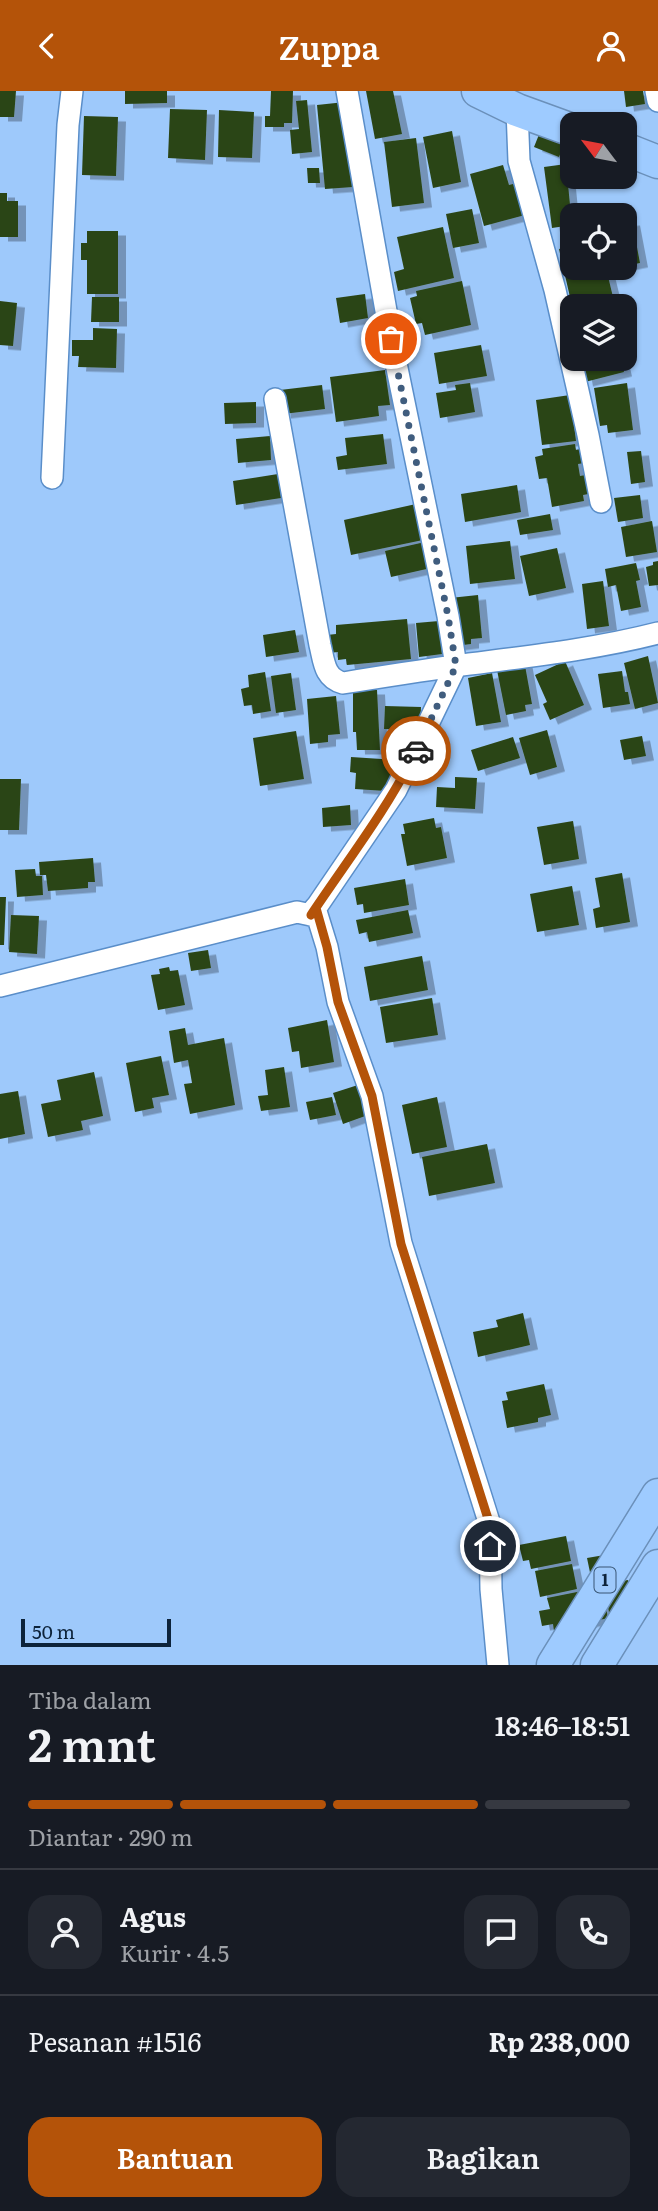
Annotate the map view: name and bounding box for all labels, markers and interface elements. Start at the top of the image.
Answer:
text: Zuppa [278,22,380,70]
icon: back [28,27,66,65]
icon: person [592,27,630,65]
north arrow [560,112,637,189]
map controls [560,112,637,371]
button: locate [560,203,637,280]
button: layers [560,294,637,371]
pin [361,309,421,369]
icon: bag [372,320,410,358]
courier [381,716,451,786]
icon: car [397,732,435,770]
pin [460,1516,520,1576]
icon: home [471,1527,509,1565]
road number: 1 [594,1567,616,1593]
scale bar [21,1616,172,1648]
text: 50 m [32,1617,75,1645]
text: Tiba dalam [28,1682,152,1716]
text: 18:46–18:51 [495,1705,630,1744]
text: 2 mnt [28,1708,156,1776]
text: Diantar · 290 m [28,1819,193,1853]
button: person [28,1895,102,1969]
button: chat [464,1895,538,1969]
button: phone [556,1895,630,1969]
text: Agus [120,1896,186,1935]
text: Kurir · 4.5 [120,1935,229,1969]
text: Pesanan #1516 [28,2021,202,2060]
text: Rp 238,000 [488,2021,630,2060]
button: Bantuan [28,2117,322,2197]
button: Bagikan [336,2117,630,2197]

